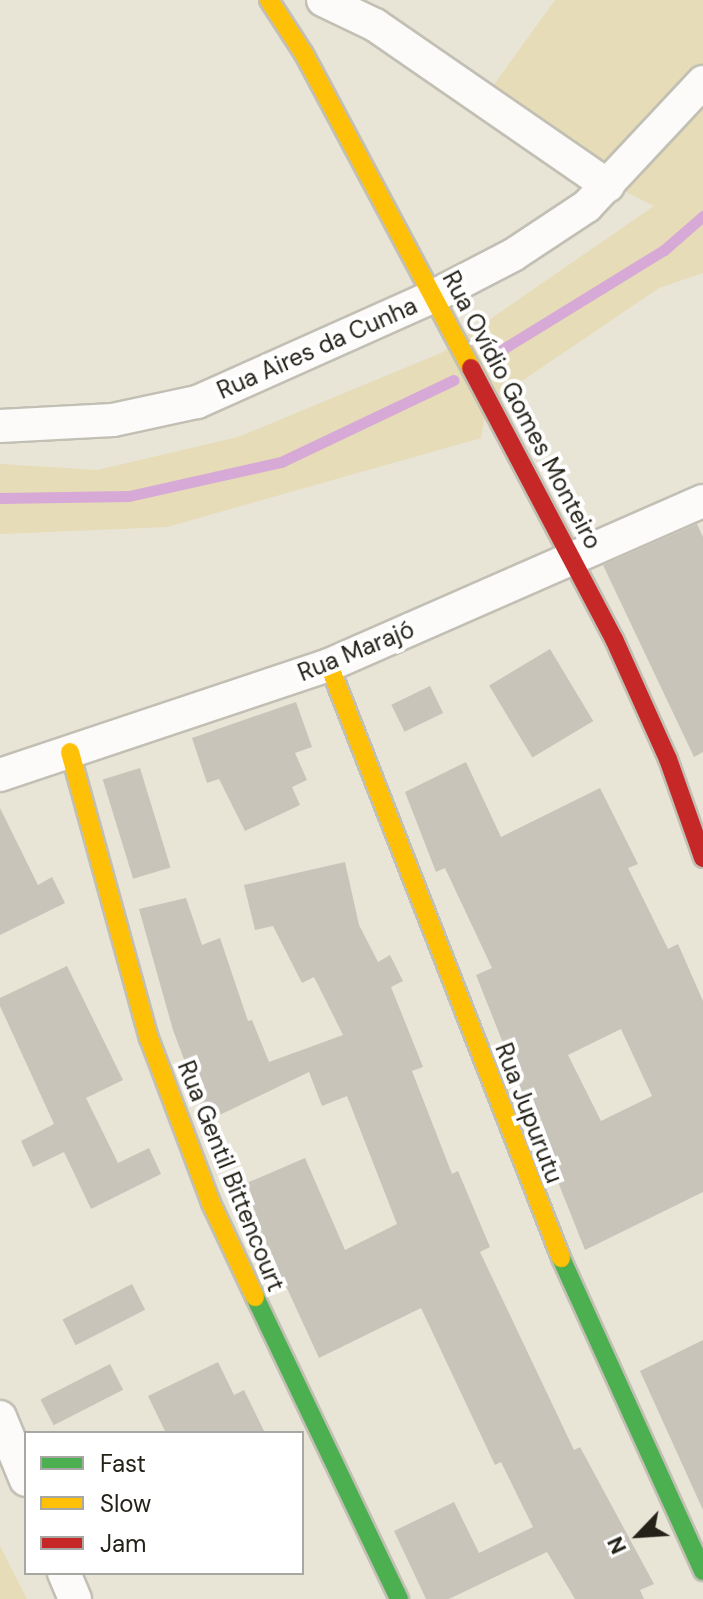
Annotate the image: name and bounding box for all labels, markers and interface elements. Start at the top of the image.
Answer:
street label: Rua Ovídio Gomes Monteiro [436,266,608,554]
street label: Rua Aires da Cunha [213,291,421,405]
street label: Rua Marajó [294,615,418,687]
street label: Rua Jupurutu [489,1039,569,1187]
street label: Rua Gentil Bittencourt [172,1057,290,1295]
legend [24,1431,304,1575]
text: Fast [100,1448,146,1479]
text: Slow [100,1488,151,1519]
north arrow [599,1495,679,1575]
text: Jam [100,1528,146,1559]
text: N [600,1532,633,1559]

